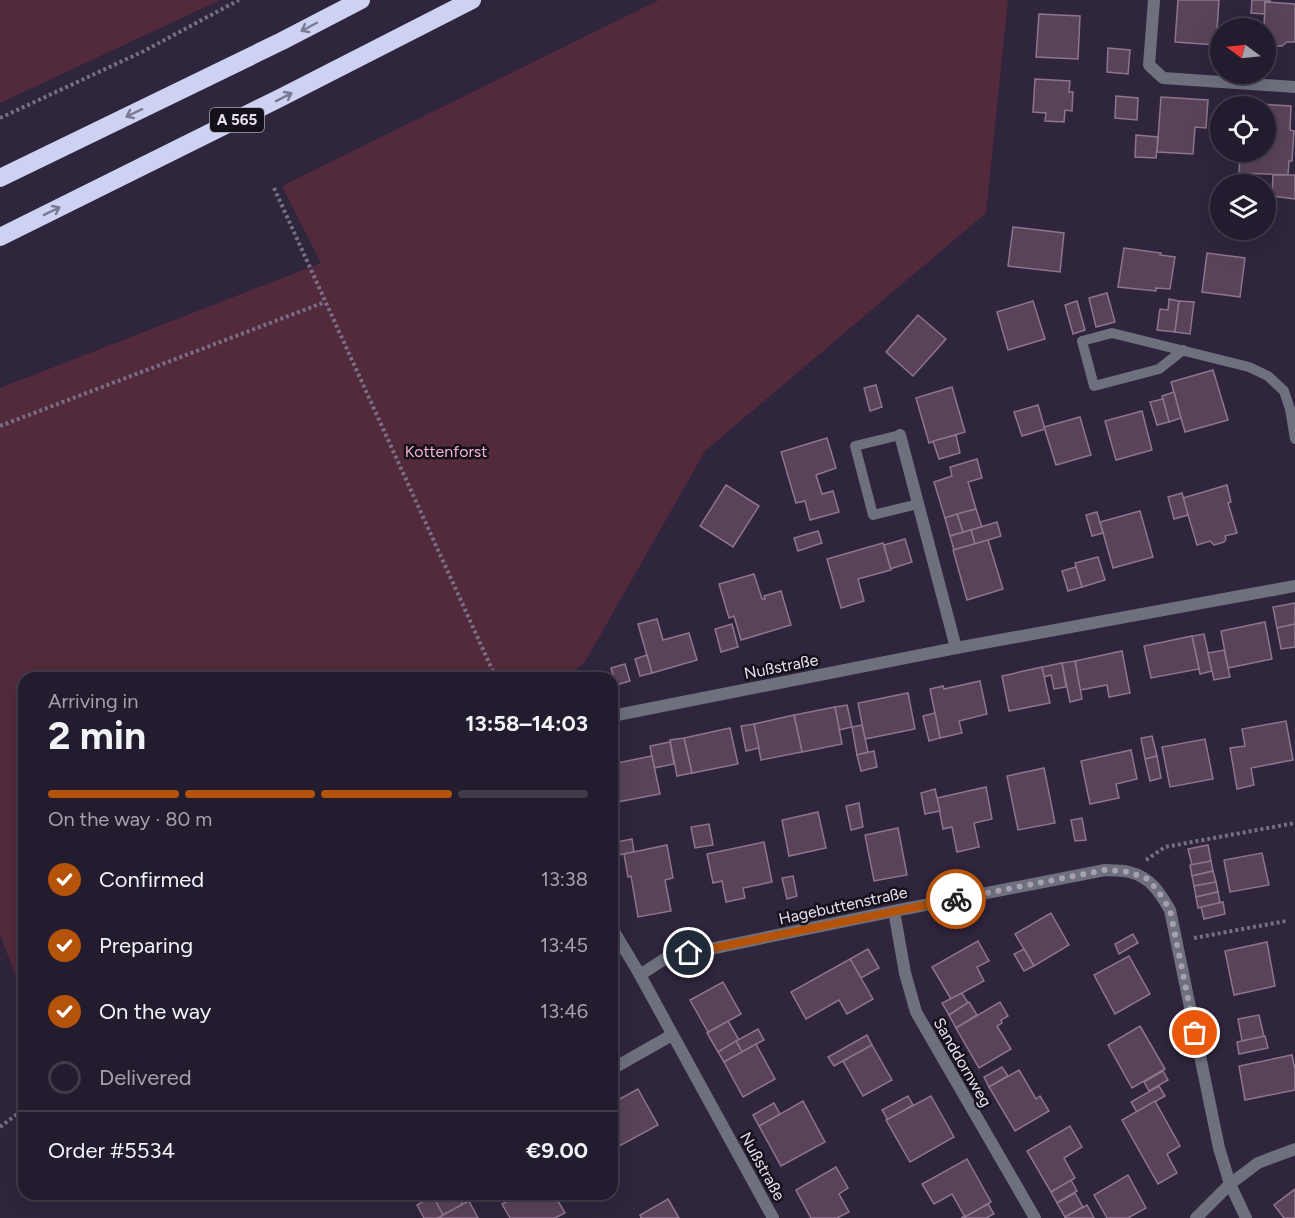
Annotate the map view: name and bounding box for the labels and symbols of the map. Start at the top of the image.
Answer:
north arrow [1210,18,1276,84]
one-way arrow [301,22,319,33]
one-way arrow [275,90,293,102]
one-way arrow [126,107,144,119]
road number: A 565 [210,108,264,132]
one-way arrow [43,204,61,216]
park label: Kottenforst [405,442,487,461]
street label: Nußstraße [742,650,820,683]
courier [926,869,986,929]
street label: Hagebuttenstraße [777,883,909,928]
pin [663,927,714,978]
pin [1169,1007,1220,1058]
street label: Sanddornweg [929,1014,996,1110]
street label: Nußstraße [736,1129,789,1204]

